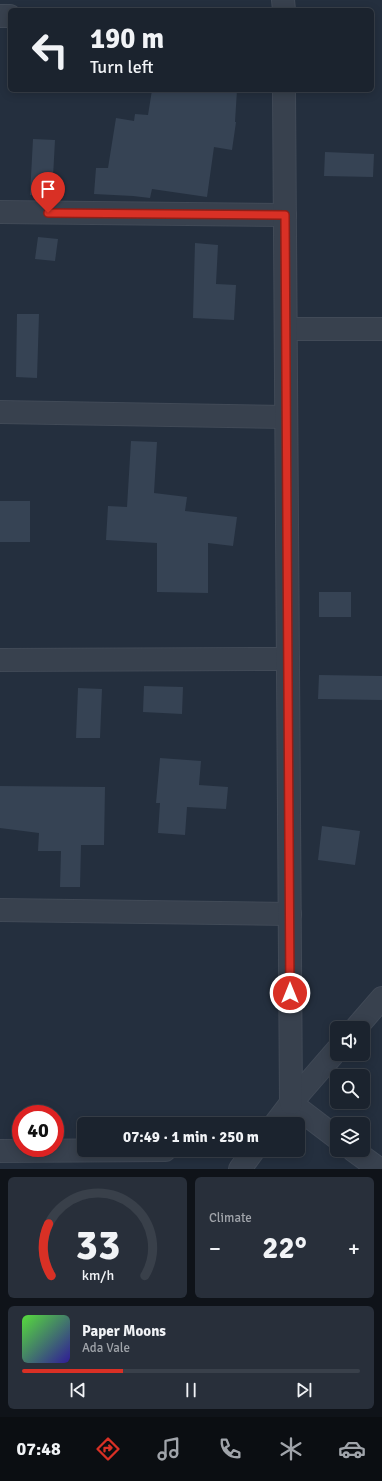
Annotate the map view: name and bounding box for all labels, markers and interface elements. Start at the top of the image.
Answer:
text: 190 m [90,22,164,56]
icon: left [24,24,76,76]
text: Turn left [90,56,153,78]
pin [31,172,65,213]
icon: arrive [37,178,59,200]
position arrow [269,972,311,1014]
map controls [330,1021,370,1157]
button: sound [330,1021,370,1061]
button: search [330,1069,370,1109]
speed limit sign: 40 [12,1105,64,1157]
button: layers [330,1117,370,1157]
text: 07:49 · 1 min · 250 m [123,1128,259,1146]
text: Climate [209,1210,252,1226]
text: 33 [75,1219,120,1270]
text: 22° [262,1230,307,1267]
text: − [209,1235,221,1262]
text: + [348,1235,360,1262]
text: km/h [81,1266,114,1283]
text: Paper Moons [82,1322,166,1340]
text: Ada Vale [82,1340,130,1356]
icon: previous [67,1379,89,1401]
icon: pause [180,1379,202,1401]
icon: next [293,1379,315,1401]
icon: directions [94,1435,122,1463]
icon: music [155,1435,183,1463]
icon: phone [216,1435,244,1463]
icon: climate [277,1435,305,1463]
icon: car [338,1435,366,1463]
text: 07:48 [16,1438,61,1460]

